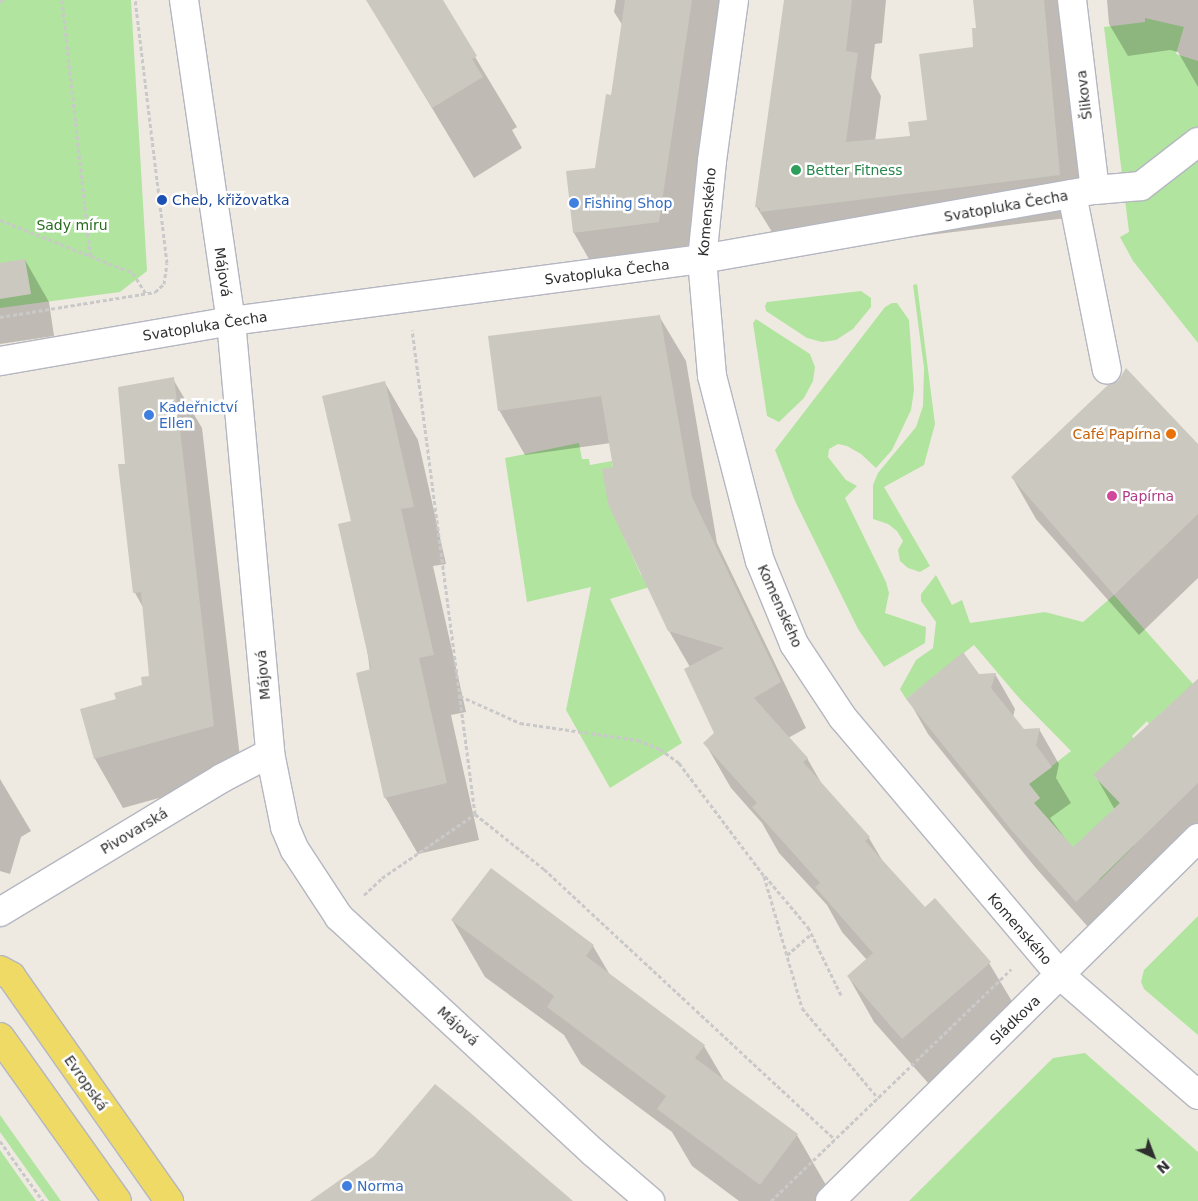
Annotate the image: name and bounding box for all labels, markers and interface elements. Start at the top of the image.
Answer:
street label: Šlikova [1073,69,1095,121]
place label: Better Fitness [806,162,903,178]
marker: Better Fitness [790,164,802,176]
street label: Komenského [695,167,719,257]
street label: Svatopluka Čecha [943,187,1069,225]
place label: Cheb, křižovatka [172,192,290,208]
marker: Cheb, křižovatka [156,194,168,206]
place label: Fishing Shop [584,195,672,211]
marker: Fishing Shop [568,197,580,209]
park label: Sady míru [36,217,108,233]
street label: Májová [211,246,235,298]
street label: Svatopluka Čecha [544,256,670,288]
street label: Svatopluka Čecha [142,308,268,344]
place label: Kadeřnictví Ellen [159,399,238,432]
marker: Kadeřnictví Ellen [143,409,155,421]
place label: Café Papírna [1073,426,1161,442]
marker: Café Papírna [1165,428,1177,440]
place label: Papírna [1122,488,1174,504]
marker: Papírna [1106,490,1118,502]
street label: Komenského [754,562,806,650]
street label: Májová [252,649,274,701]
street label: Pivovarská [97,804,171,858]
street label: Komenského [984,890,1056,968]
street label: Sládkova [986,992,1044,1048]
street label: Májová [434,1003,482,1049]
street label: Evropská [61,1052,111,1114]
north arrow [1128,1131,1178,1181]
text: N [1153,1157,1173,1177]
place label: Norma [357,1178,404,1194]
marker: Norma [341,1180,353,1192]

